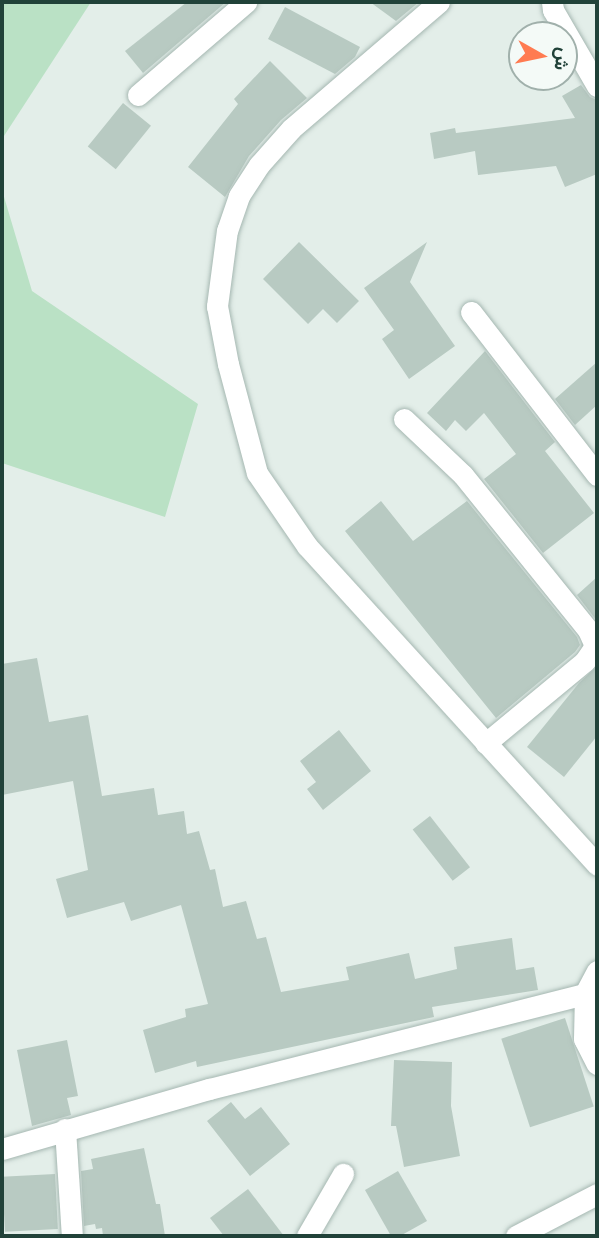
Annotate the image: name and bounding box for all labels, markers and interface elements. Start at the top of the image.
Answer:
north arrow [508,21,578,91]
text: ش [549,46,575,72]

